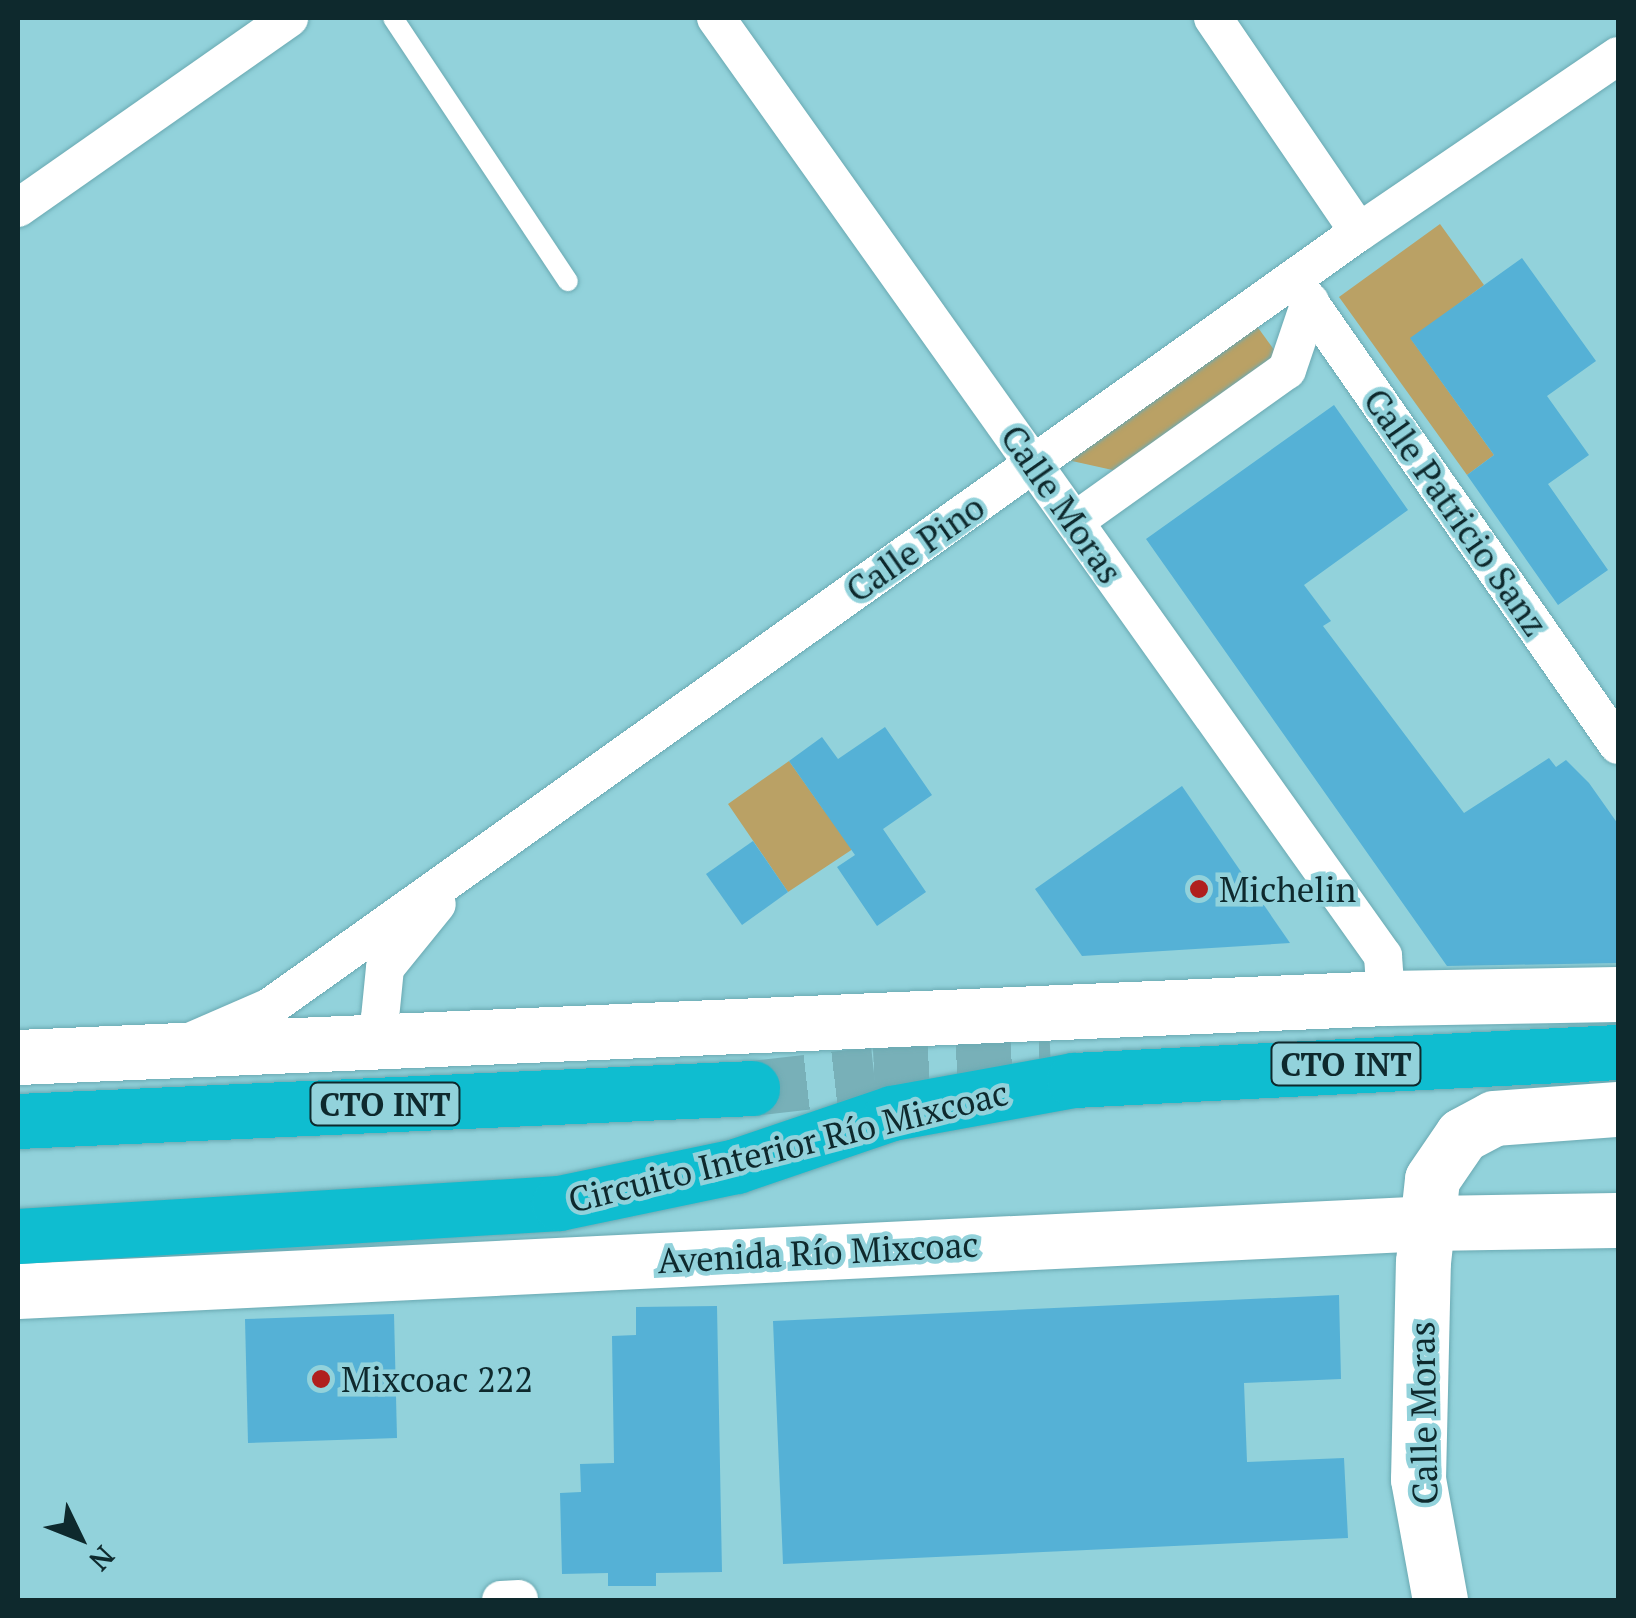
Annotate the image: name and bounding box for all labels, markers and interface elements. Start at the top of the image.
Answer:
street label: Calle Patricio Sanz [1355,380,1557,644]
street label: Calle Moras [992,417,1132,591]
street label: Calle Pino [838,485,992,611]
place label: Michelin [1219,868,1356,910]
marker: Michelin [1188,878,1210,900]
road number: CTO INT [1268,1037,1424,1091]
street label: Circuito Interior Río Mixcoac [564,1071,1012,1221]
road number: CTO INT [308,1077,462,1131]
street label: Avenida Río Mixcoac [656,1223,980,1281]
street label: Calle Moras [1400,1321,1446,1505]
place label: Mixcoac 222 [341,1358,533,1400]
marker: Mixcoac 222 [310,1368,332,1390]
north arrow [30,1488,130,1588]
text: N [82,1538,123,1579]

